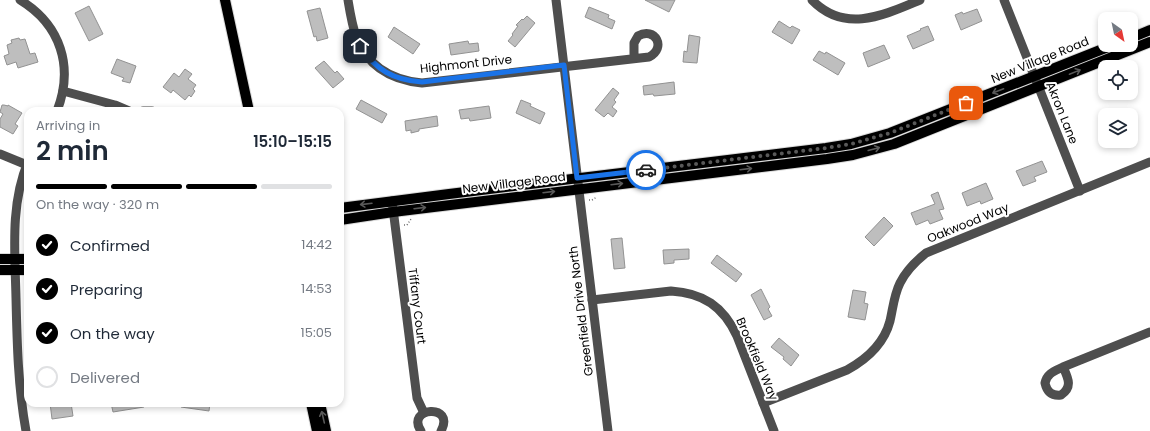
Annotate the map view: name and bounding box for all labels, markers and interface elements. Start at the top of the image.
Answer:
north arrow [1098,12,1138,52]
map controls [1098,12,1138,148]
pin [343,29,377,63]
street label: New Village Road [988,32,1091,87]
icon: home [349,35,371,57]
street label: Highmont Drive [419,50,513,77]
button: locate [1098,60,1138,100]
one-way arrow [1069,68,1081,75]
street label: Akron Lane [1042,79,1083,146]
pin [949,86,983,120]
one-way arrow [993,87,1005,95]
icon: bag [955,92,977,114]
button: layers [1098,108,1138,148]
text: Arriving in [36,116,100,135]
text: 15:10–15:15 [253,131,332,152]
text: 2 min [36,133,109,169]
one-way arrow [867,145,880,153]
courier [626,150,666,190]
icon: car [635,159,657,181]
one-way arrow [739,165,752,173]
street label: New Village Road [461,168,567,197]
one-way arrow [610,180,623,188]
one-way arrow [542,188,555,196]
text: On the way · 320 m [36,195,159,214]
street label: Oakwood Way [924,198,1011,247]
one-way arrow [360,200,373,208]
one-way arrow [413,204,426,212]
icon: check [36,234,58,256]
text: Confirmed [70,235,150,256]
text: 14:42 [301,235,332,254]
street label: Greenfield Drive North [564,245,597,377]
street label: Tiffany Court [404,267,431,345]
icon: check [36,278,58,300]
text: Preparing [70,279,143,300]
text: 14:53 [301,279,332,298]
street label: Brookfield Way [732,315,783,403]
icon: check [36,322,58,344]
text: On the way [70,323,155,344]
text: 15:05 [301,323,332,342]
text: Delivered [70,367,140,388]
one-way arrow [319,411,327,424]

